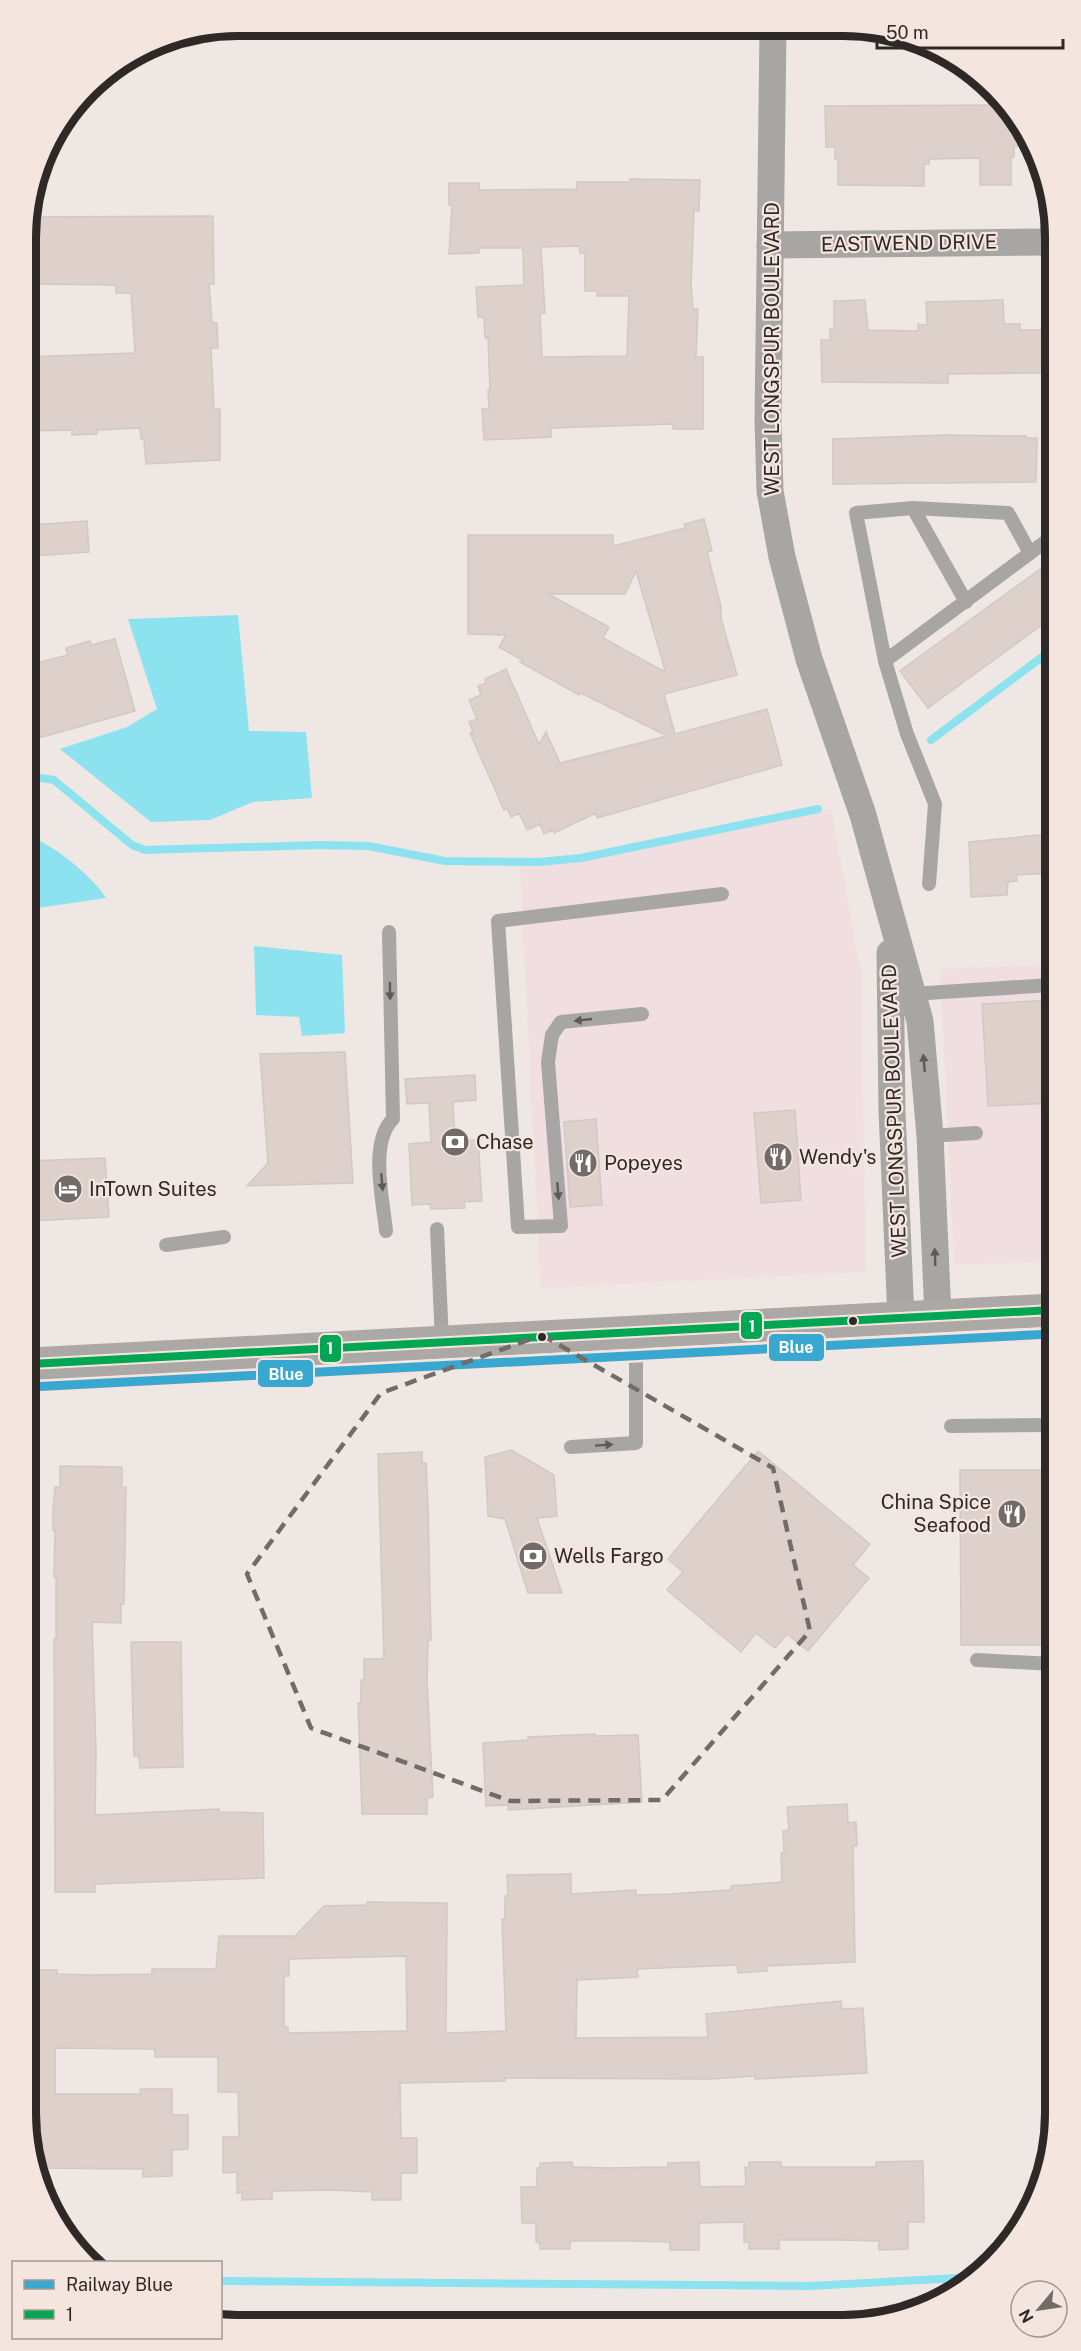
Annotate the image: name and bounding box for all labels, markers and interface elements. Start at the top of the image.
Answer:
scale bar [877,12,1063,50]
text: 50 m [886,22,929,43]
street label: WEST LONGSPUR BOULEVARD [760,202,784,496]
street label: EASTWEND DRIVE [821,229,997,257]
street label: WEST LONGSPUR BOULEVARD [877,964,911,1258]
one-way arrow [385,981,395,1000]
one-way arrow [574,1015,593,1025]
one-way arrow [919,1053,929,1072]
bank icon: Chase [439,1126,471,1158]
place label: Chase [476,1130,534,1154]
restaurant icon: Wendy's [762,1141,794,1173]
place label: Wendy's [799,1145,876,1169]
restaurant icon: Popeyes [567,1147,599,1179]
place label: Popeyes [604,1151,683,1175]
one-way arrow [377,1172,387,1191]
hotel icon: InTown Suites [52,1173,84,1205]
place label: InTown Suites [89,1177,217,1201]
one-way arrow [553,1182,563,1201]
one-way arrow [931,1248,940,1267]
line badge: 1 [740,1311,763,1340]
unlabelled marker [847,1315,859,1327]
text: 1 [749,1317,755,1336]
unlabelled marker [536,1331,548,1343]
line badge: Blue [768,1333,825,1362]
line badge: 1 [319,1334,342,1363]
text: Blue [779,1338,813,1357]
text: 1 [327,1339,333,1358]
line badge: Blue [257,1359,314,1388]
text: Blue [269,1365,303,1384]
one-way arrow [594,1440,613,1449]
place label: China Spice Seafood [881,1490,991,1537]
restaurant icon: China Spice Seafood [996,1498,1028,1530]
bank icon: Wells Fargo [517,1540,549,1572]
place label: Wells Fargo [554,1544,664,1568]
legend [12,2261,222,2339]
text: Railway Blue [66,2274,173,2295]
north arrow [1009,2279,1069,2339]
text: 1 [66,2304,73,2325]
text: N [1015,2306,1038,2326]

